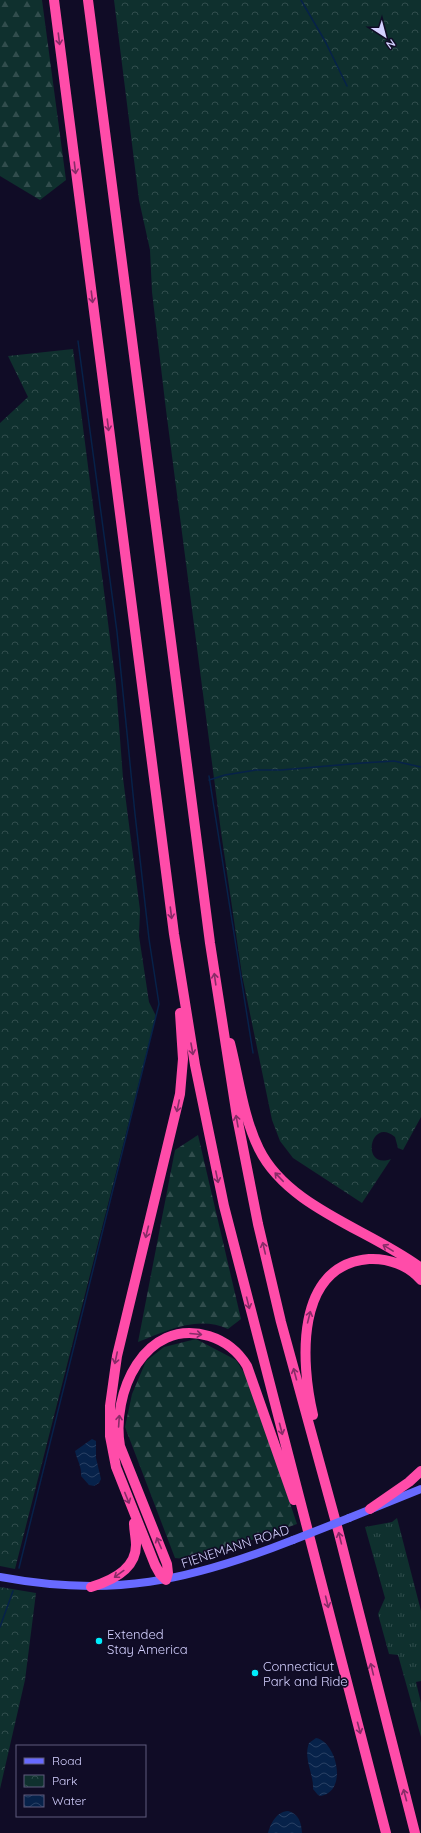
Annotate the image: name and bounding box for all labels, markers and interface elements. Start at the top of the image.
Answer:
north arrow [365,16,405,56]
one-way arrow [55,32,62,45]
text: N [383,36,398,52]
one-way arrow [71,161,79,174]
one-way arrow [88,290,96,303]
one-way arrow [105,419,112,432]
one-way arrow [167,906,175,919]
one-way arrow [211,973,219,986]
one-way arrow [188,1042,196,1055]
one-way arrow [173,1099,181,1112]
one-way arrow [233,1115,241,1128]
one-way arrow [214,1170,222,1183]
one-way arrow [274,1172,284,1182]
one-way arrow [143,1225,150,1238]
one-way arrow [259,1242,267,1255]
one-way arrow [382,1243,394,1251]
one-way arrow [245,1296,252,1309]
one-way arrow [306,1311,314,1324]
one-way arrow [189,1331,202,1338]
one-way arrow [112,1351,120,1364]
one-way arrow [291,1368,298,1381]
one-way arrow [115,1415,122,1428]
one-way arrow [278,1422,285,1435]
one-way arrow [124,1492,132,1504]
street label: FIENEMANN ROAD [179,1521,291,1571]
one-way arrow [335,1532,343,1545]
one-way arrow [154,1538,162,1550]
one-way arrow [114,1570,125,1578]
one-way arrow [324,1595,331,1608]
place label: Extended Stay America [107,1626,188,1657]
marker: Extended Stay America [94,1636,104,1646]
place label: Connecticut Park and Ride [263,1658,348,1689]
one-way arrow [368,1663,376,1676]
marker: Connecticut Park and Ride [250,1668,260,1678]
one-way arrow [355,1721,363,1734]
legend [16,1745,146,1817]
text: Road [52,1753,82,1768]
text: Park [52,1773,77,1788]
one-way arrow [401,1789,408,1802]
text: Water [52,1793,87,1808]

